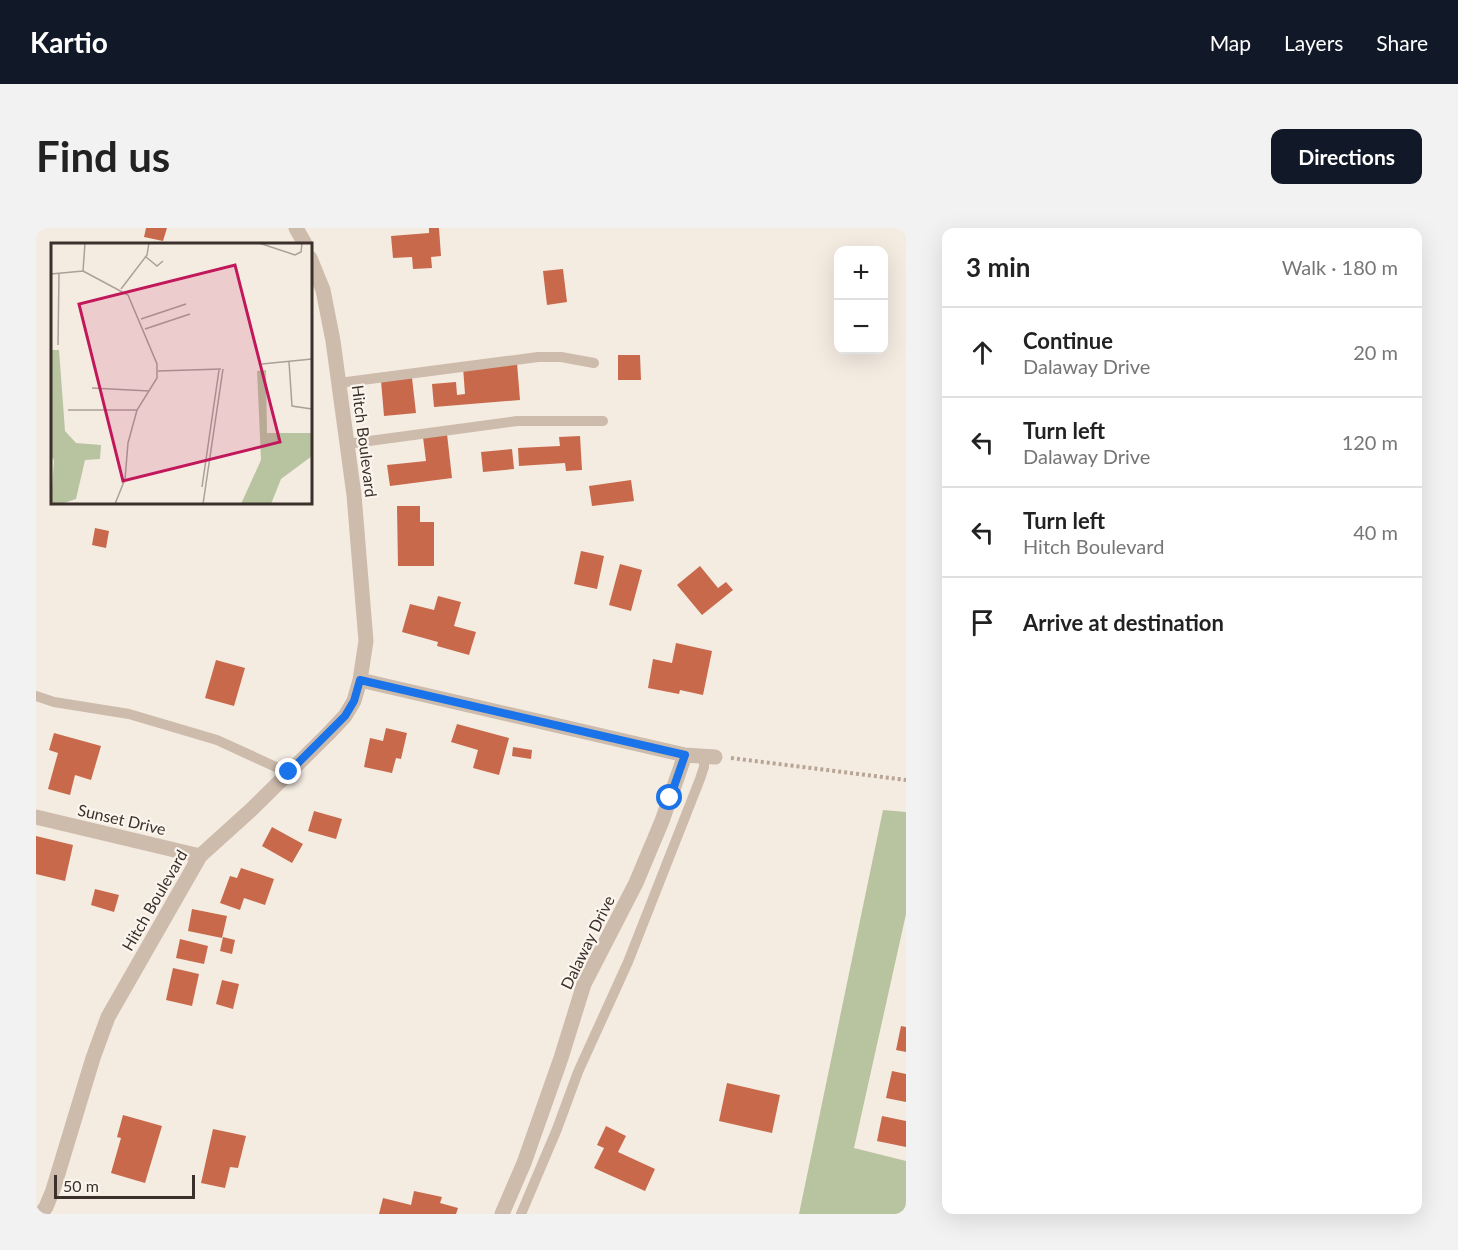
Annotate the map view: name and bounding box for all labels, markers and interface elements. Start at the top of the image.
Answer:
text: Kartio [30,25,108,59]
text: Map [1210,30,1251,55]
text: Layers [1284,30,1343,55]
text: Share [1376,30,1428,55]
button: Directions [1271,129,1422,184]
text: Find us [36,131,170,181]
inset map [51,243,312,504]
map controls [834,246,888,354]
button: + [834,246,888,300]
text: 3 min [966,251,1030,283]
text: Walk · 180 m [1282,255,1398,279]
button: − [834,300,888,354]
text: Continue [1023,327,1113,354]
icon: ahead [966,336,999,369]
text: 20 m [1353,340,1398,364]
text: Dalaway Drive [1023,354,1150,378]
street label: Hitch Boulevard [349,384,381,498]
text: Turn left [1023,417,1105,444]
icon: left [966,426,999,459]
text: 120 m [1342,430,1398,454]
text: Dalaway Drive [1023,444,1150,468]
text: Turn left [1023,507,1105,534]
icon: left [966,516,999,549]
text: 40 m [1353,520,1398,544]
text: Hitch Boulevard [1023,534,1164,558]
icon: arrive [966,606,999,639]
text: Arrive at destination [1023,609,1224,636]
route end [275,758,301,784]
route start [656,784,682,810]
street label: Sunset Drive [76,800,168,838]
street label: Hitch Boulevard [118,846,190,954]
street label: Dalaway Drive [556,892,618,992]
scale bar [54,1172,195,1200]
text: 50 m [63,1176,99,1195]

